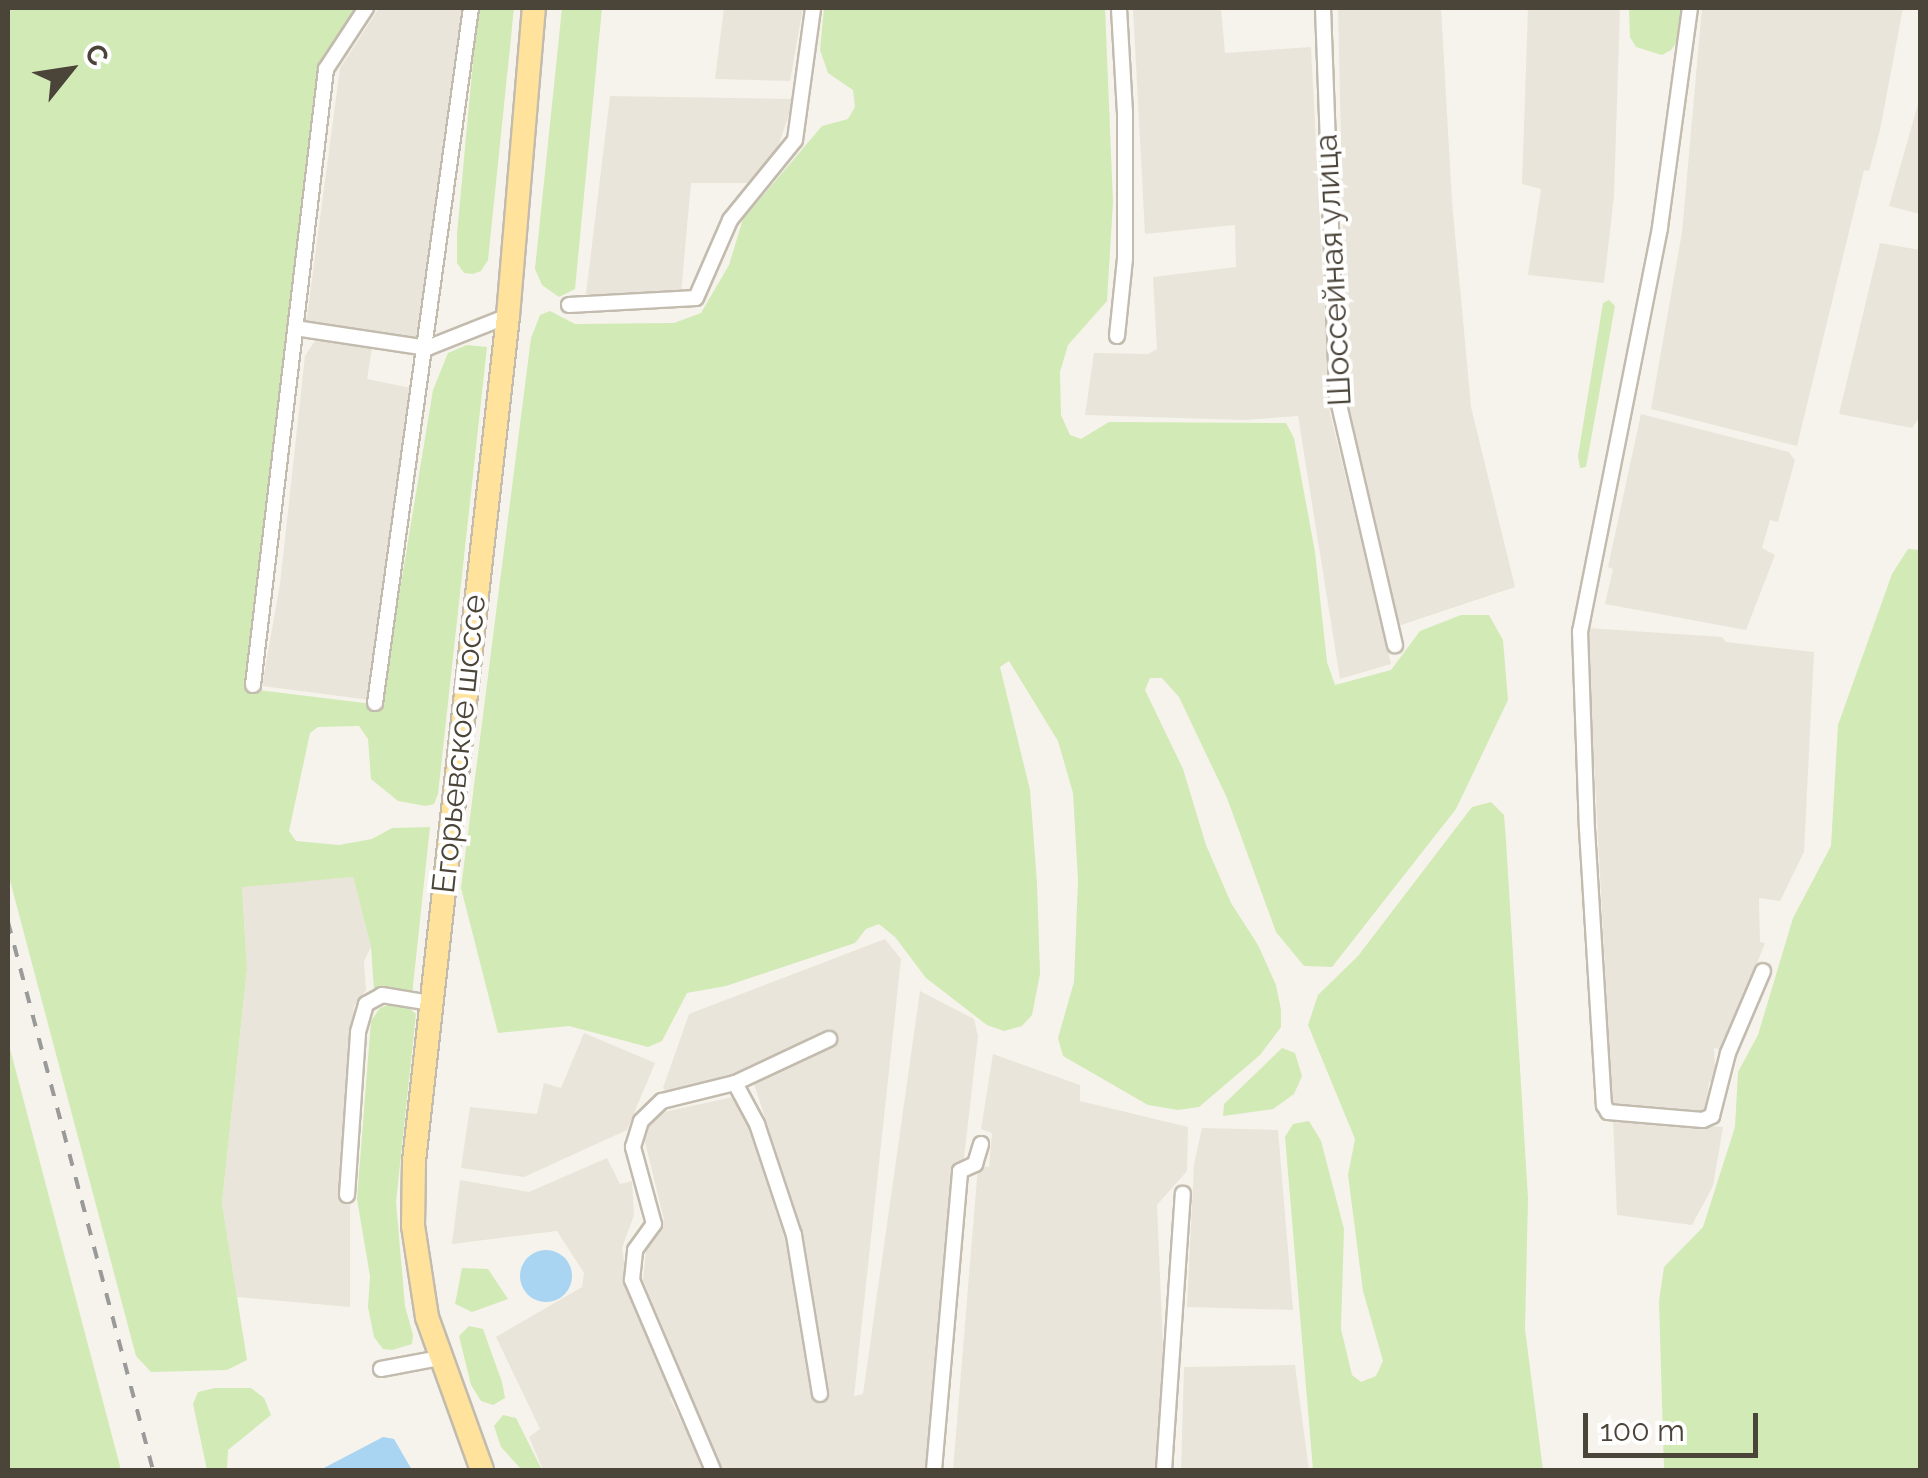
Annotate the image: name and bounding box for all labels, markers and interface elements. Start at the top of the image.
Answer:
north arrow [20,20,120,120]
text: С [77,38,116,71]
street label: Шоссейная улица [1307,132,1359,408]
street label: Егорьевское шоссе [424,593,494,895]
scale bar [1588,1393,1763,1455]
text: 100 m [1600,1413,1685,1448]

